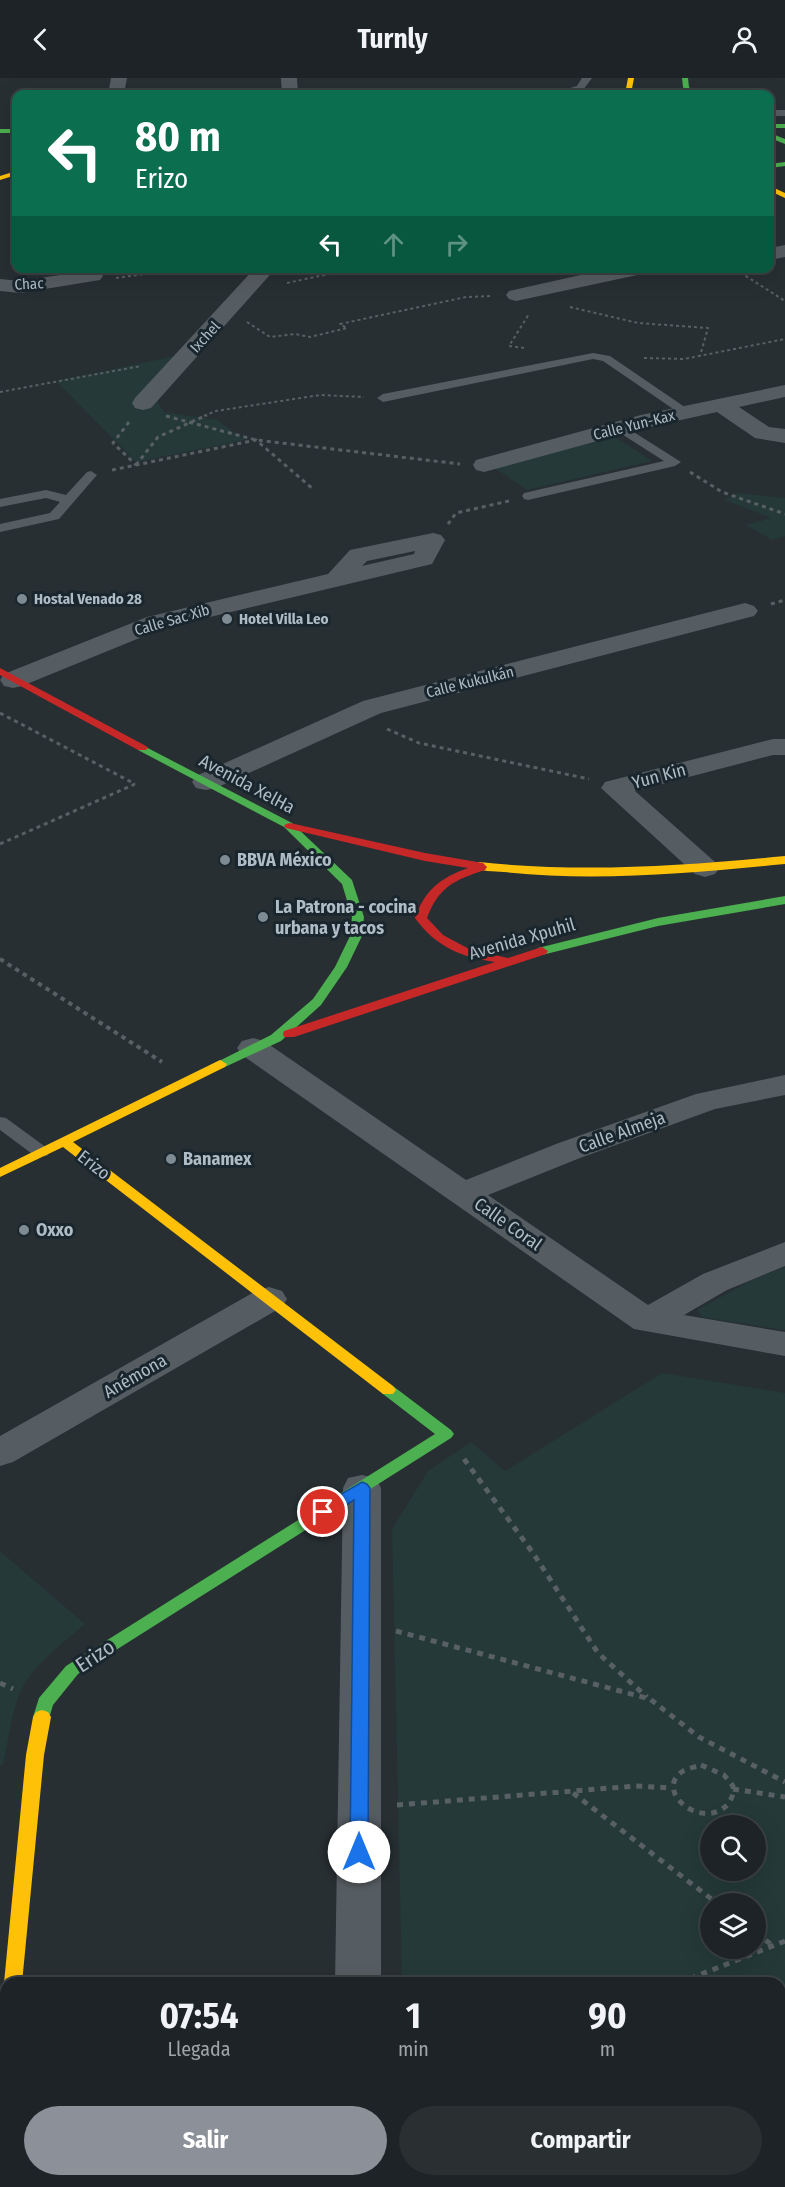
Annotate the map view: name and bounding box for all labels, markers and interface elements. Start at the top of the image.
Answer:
icon: back [24,23,57,56]
text: Turnly [357,23,428,55]
icon: person [728,23,761,56]
text: 80 m [135,112,221,162]
icon: left [36,114,114,192]
text: Erizo [135,163,188,195]
icon: left [314,228,347,261]
icon: ahead [377,228,410,261]
icon: right [440,228,473,261]
street label: Chac [14,274,45,294]
street label: Ixchel [186,318,224,356]
street label: Calle Yun-Kax [591,406,677,444]
place label: Hostal Venado 28 [34,590,142,608]
marker: Hostal Venado 28 [15,592,29,606]
street label: Calle Sac Xib [132,601,212,639]
place label: Hotel Villa Leo [239,610,329,628]
marker: Hotel Villa Leo [220,612,234,626]
street label: Calle Kukulkán [424,662,516,702]
street label: Avenida XelHa [196,750,299,818]
street label: Yun Kin [630,758,688,794]
place label: BBVA México [237,849,332,871]
marker: BBVA México [218,853,232,867]
place label: La Patrona - cocina urbana y tacos [275,896,417,939]
marker: La Patrona - cocina urbana y tacos [256,910,270,924]
street label: Avenida Xpuhil [466,913,578,965]
street label: Calle Almeja [576,1106,668,1158]
street label: Erizo [73,1145,115,1185]
place label: Banamex [183,1148,252,1170]
marker: Banamex [164,1152,178,1166]
street label: Calle Coral [470,1193,546,1255]
place label: Oxxo [36,1219,74,1241]
marker: Oxxo [17,1223,31,1237]
street label: Anémona [99,1349,171,1403]
pin [297,1486,348,1537]
icon: arrive [306,1495,339,1528]
street label: Erizo [71,1634,119,1678]
map controls [700,1815,766,1959]
button: search [700,1815,766,1881]
position arrow [327,1820,391,1884]
button: layers [700,1893,766,1959]
text: 07:54 [159,1994,238,2038]
text: 1 [406,1994,421,2038]
text: 90 [588,1994,627,2038]
text: Llegada [167,2037,230,2061]
text: min [398,2037,429,2061]
text: m [600,2037,615,2061]
button: Salir [24,2106,387,2175]
button: Compartir [399,2106,762,2175]

